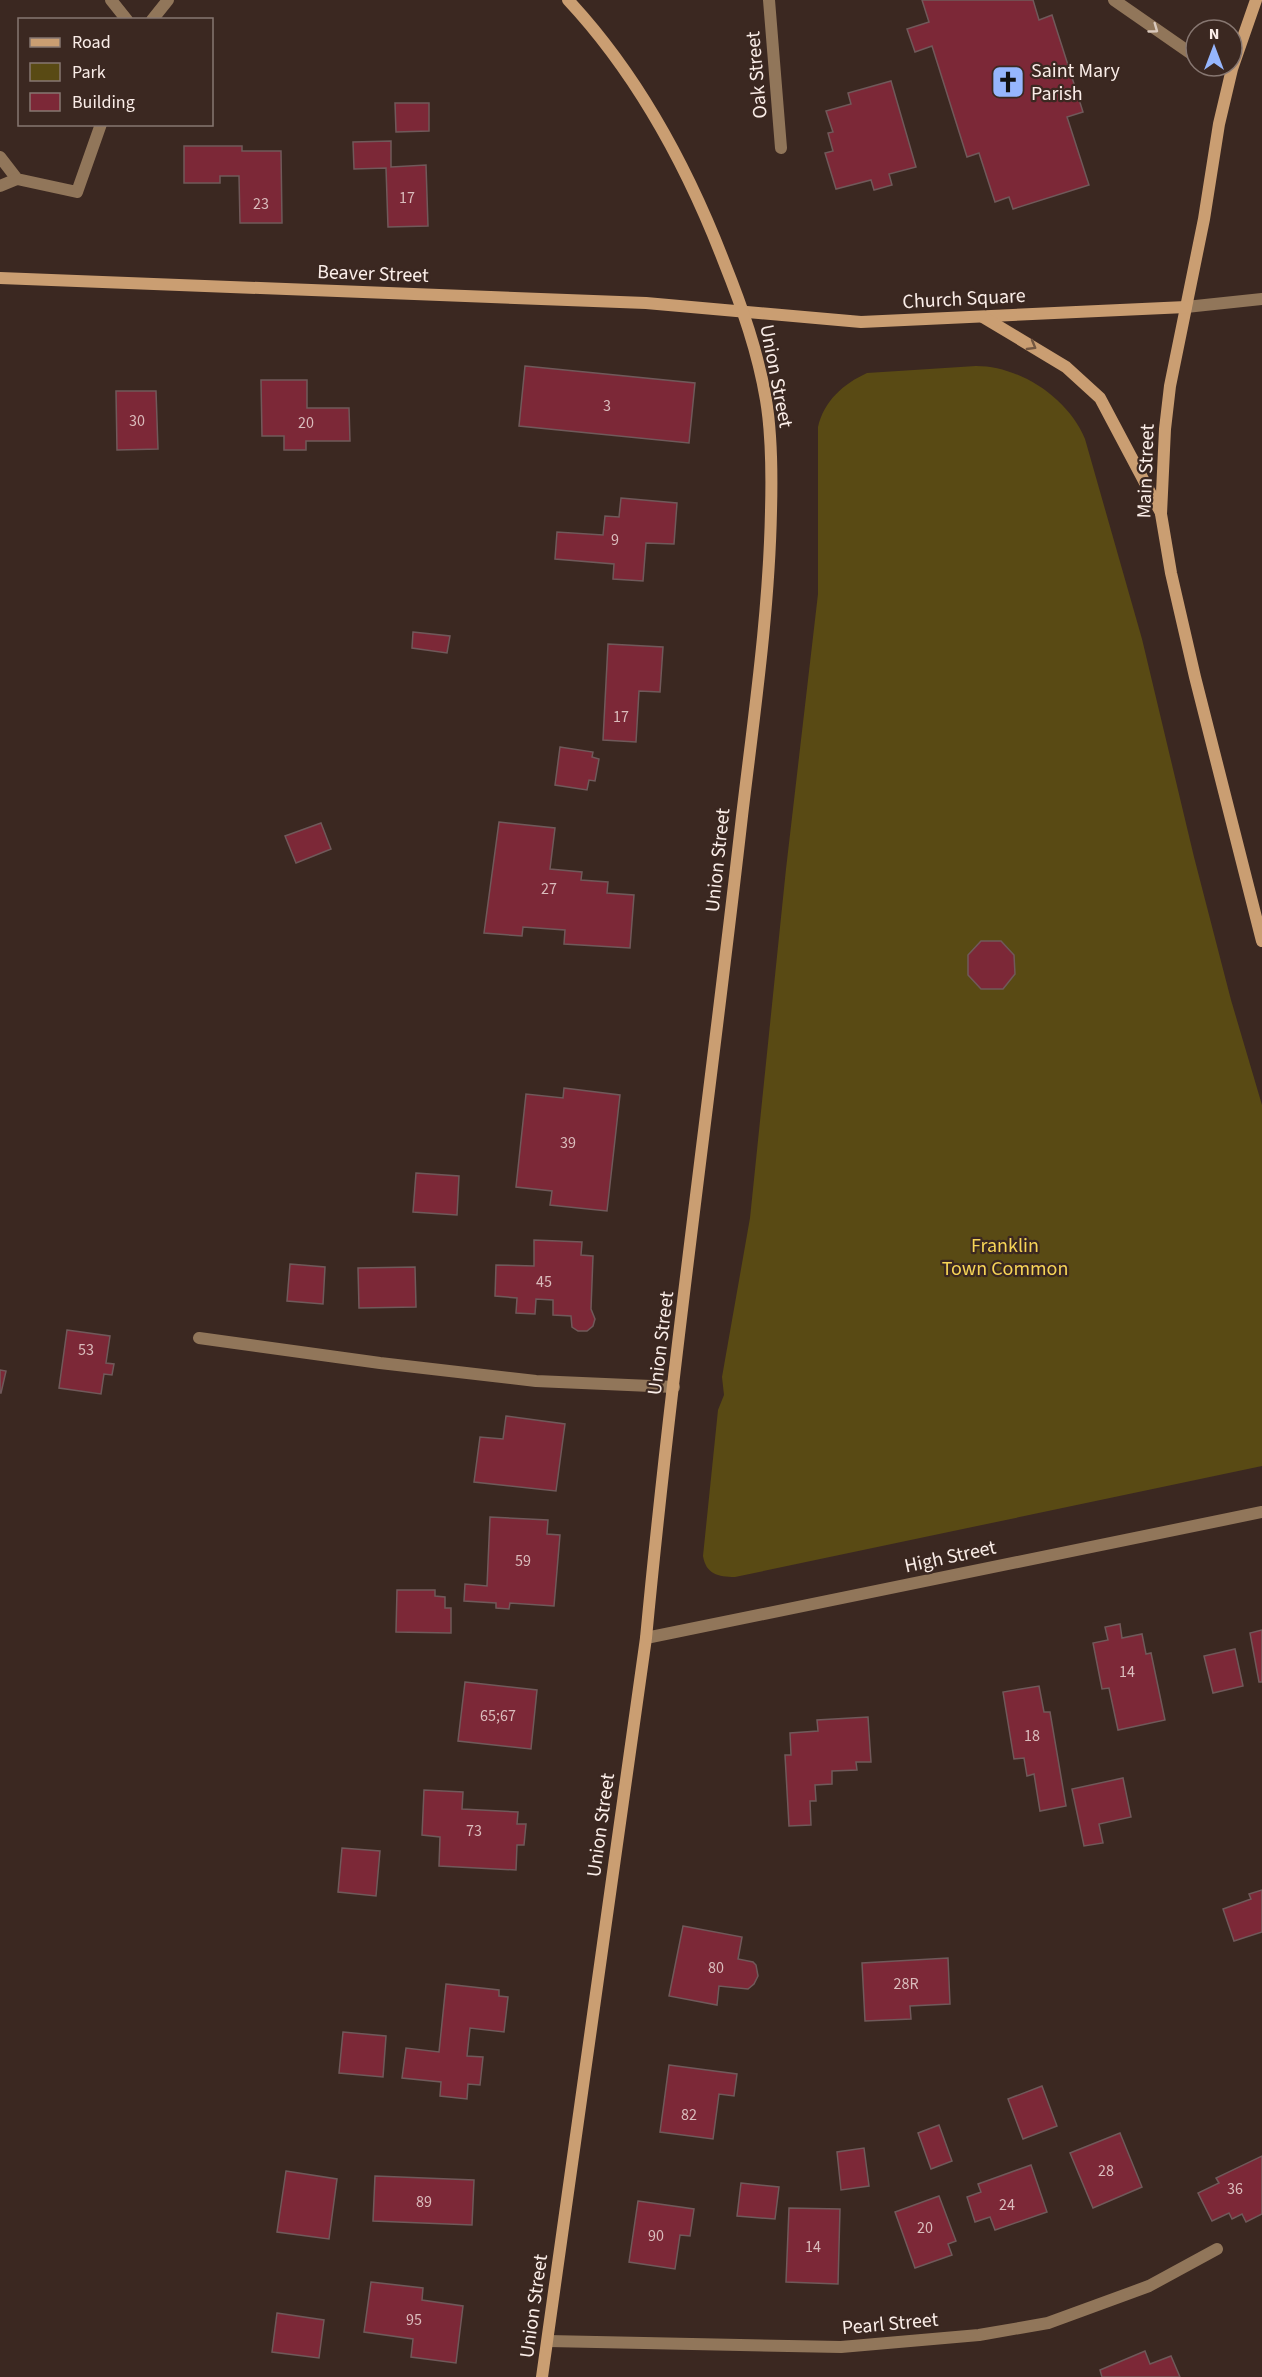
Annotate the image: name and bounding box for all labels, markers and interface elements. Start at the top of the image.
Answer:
legend [18,18,213,126]
north arrow [1184,18,1244,78]
one-way arrow [1148,22,1159,33]
text: N [1209,23,1219,45]
text: Road [72,30,111,55]
street label: Oak Street [739,30,775,120]
place label: Saint Mary Parish [1031,57,1120,108]
text: Park [72,60,106,85]
church icon: Saint Mary Parish [990,64,1026,100]
text: Building [72,90,135,115]
house number: 17 [399,187,415,209]
house number: 23 [253,193,269,215]
street label: Beaver Street [317,258,430,290]
street label: Church Square [902,282,1026,316]
street label: Union Street [752,322,800,430]
one-way arrow [1026,338,1036,350]
house number: 3 [603,395,611,417]
house number: 30 [129,410,145,432]
house number: 20 [298,412,314,434]
street label: Main Street [1130,423,1162,519]
house number: 9 [611,529,619,551]
house number: 17 [613,706,629,728]
street label: Union Street [699,806,737,914]
house number: 27 [541,878,557,900]
house number: 39 [560,1132,576,1154]
park label: Franklin Town Common [942,1232,1068,1283]
house number: 45 [536,1271,552,1293]
street label: Union Street [641,1289,681,1397]
house number: 53 [78,1339,94,1361]
street label: High Street [902,1534,999,1580]
house number: 59 [515,1550,531,1572]
house number: 14 [1119,1661,1135,1683]
house number: 65;67 [480,1705,516,1727]
house number: 18 [1024,1725,1040,1747]
street label: Union Street [580,1771,622,1879]
house number: 73 [466,1820,482,1842]
house number: 80 [708,1957,724,1979]
house number: 28R [893,1973,919,1995]
house number: 82 [681,2104,697,2126]
house number: 28 [1098,2160,1114,2182]
house number: 36 [1227,2178,1243,2200]
house number: 89 [416,2191,432,2213]
house number: 24 [999,2194,1015,2216]
house number: 20 [917,2217,933,2239]
house number: 90 [648,2225,664,2247]
house number: 14 [805,2236,821,2258]
street label: Union Street [513,2252,555,2360]
street label: Pearl Street [841,2306,940,2342]
house number: 95 [406,2309,422,2331]

